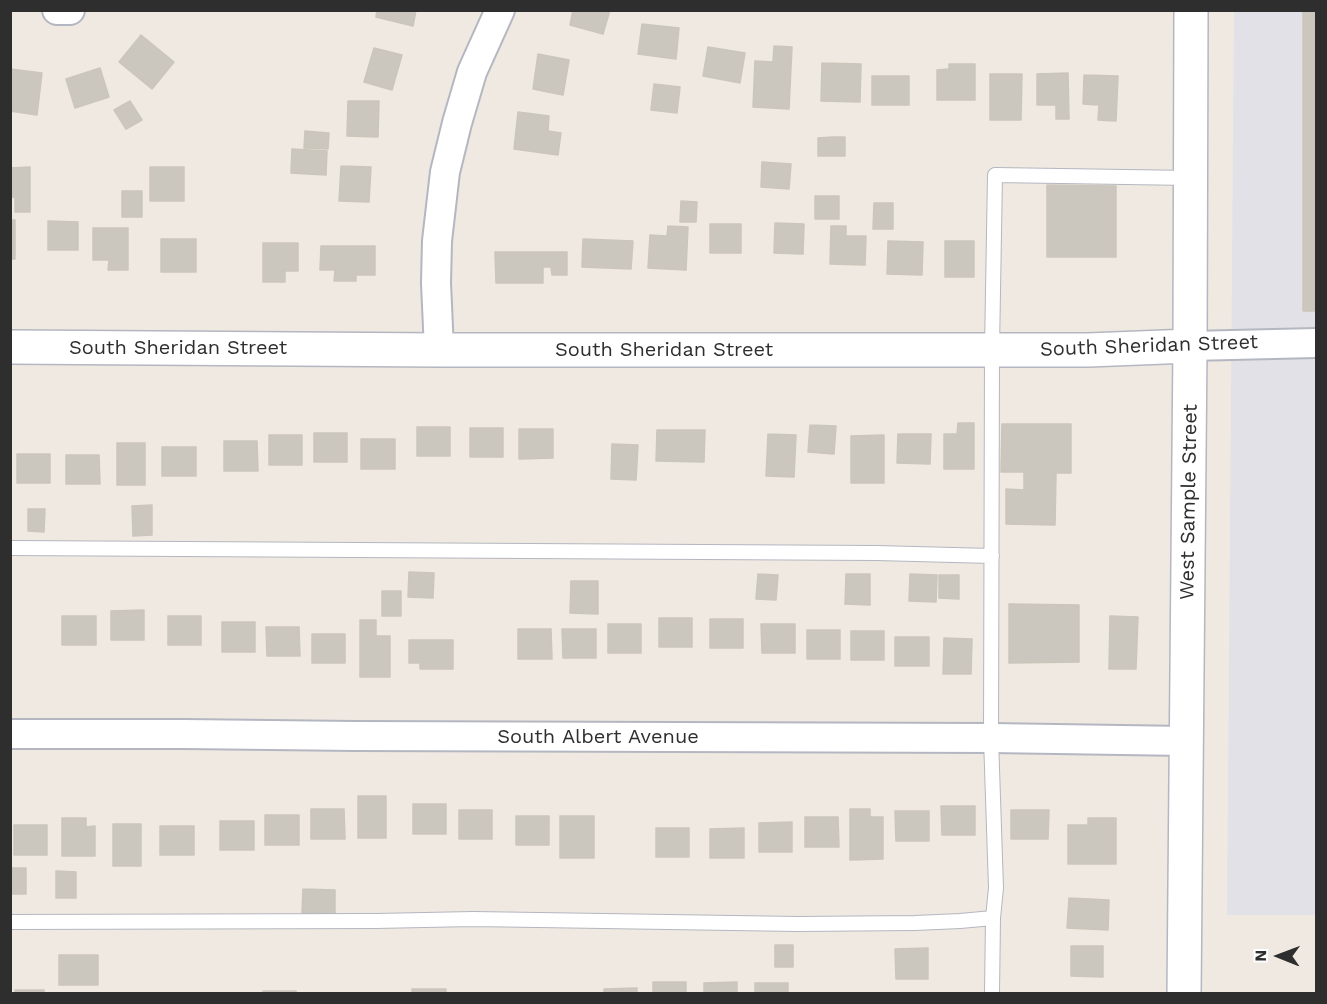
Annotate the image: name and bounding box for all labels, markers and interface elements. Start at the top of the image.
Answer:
street label: South Sheridan Street [1040,330,1258,362]
street label: South Sheridan Street [69,336,287,360]
street label: South Sheridan Street [555,338,773,362]
street label: West Sample Street [1175,404,1203,600]
street label: South Albert Avenue [497,725,699,749]
north arrow [1249,926,1309,986]
text: N [1251,950,1270,962]

